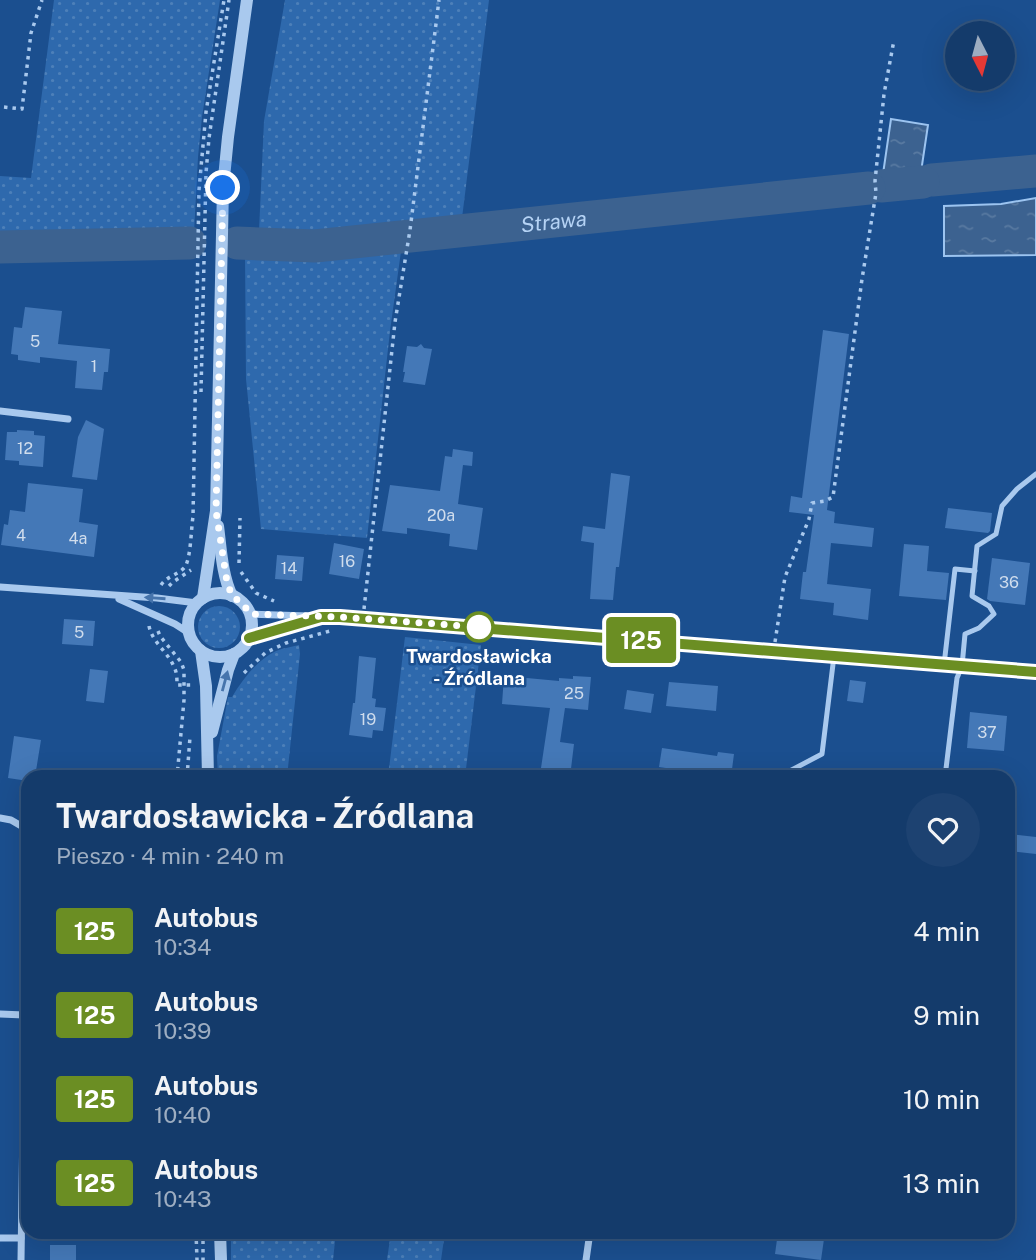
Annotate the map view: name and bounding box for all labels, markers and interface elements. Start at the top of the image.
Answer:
north arrow [945,21,1015,91]
map controls [945,21,1015,91]
your location [205,170,240,205]
water label: Strawa [519,205,588,237]
house number: 5 [30,332,40,351]
house number: 1 [91,357,97,376]
house number: 12 [17,439,33,458]
house number: 20a [427,506,455,525]
house number: 4 [16,526,26,545]
house number: 4a [69,529,87,548]
house number: 16 [339,552,355,571]
house number: 14 [281,559,297,578]
house number: 36 [999,573,1019,592]
one-way arrow [143,592,165,603]
marker: Twardosławicka - Źródlana [464,612,494,642]
line badge: 125 [601,617,681,663]
house number: 5 [74,623,84,642]
text: 125 [620,626,662,654]
place label: Twardosławicka - Źródlana [406,645,552,689]
one-way arrow [220,670,231,692]
house number: 25 [564,684,584,703]
house number: 19 [360,710,376,729]
house number: 37 [977,723,997,742]
button: heart [906,793,980,867]
text: Twardosławicka - Źródlana [56,797,474,835]
text: Pieszo · 4 min · 240 m [56,842,284,869]
text: Autobus [154,902,258,933]
text: 4 min [913,916,980,947]
text: 125 [74,917,115,945]
text: 10:34 [154,933,212,960]
text: Autobus [154,986,258,1017]
text: 9 min [913,1000,980,1031]
text: 125 [74,1001,115,1029]
text: 10:39 [154,1017,211,1044]
text: Autobus [154,1070,258,1101]
text: 10 min [903,1084,980,1115]
text: 125 [74,1085,115,1113]
text: 10:40 [154,1101,211,1128]
text: Autobus [154,1154,258,1185]
text: 13 min [903,1168,980,1199]
text: 125 [74,1169,115,1197]
text: 10:43 [154,1185,211,1212]

